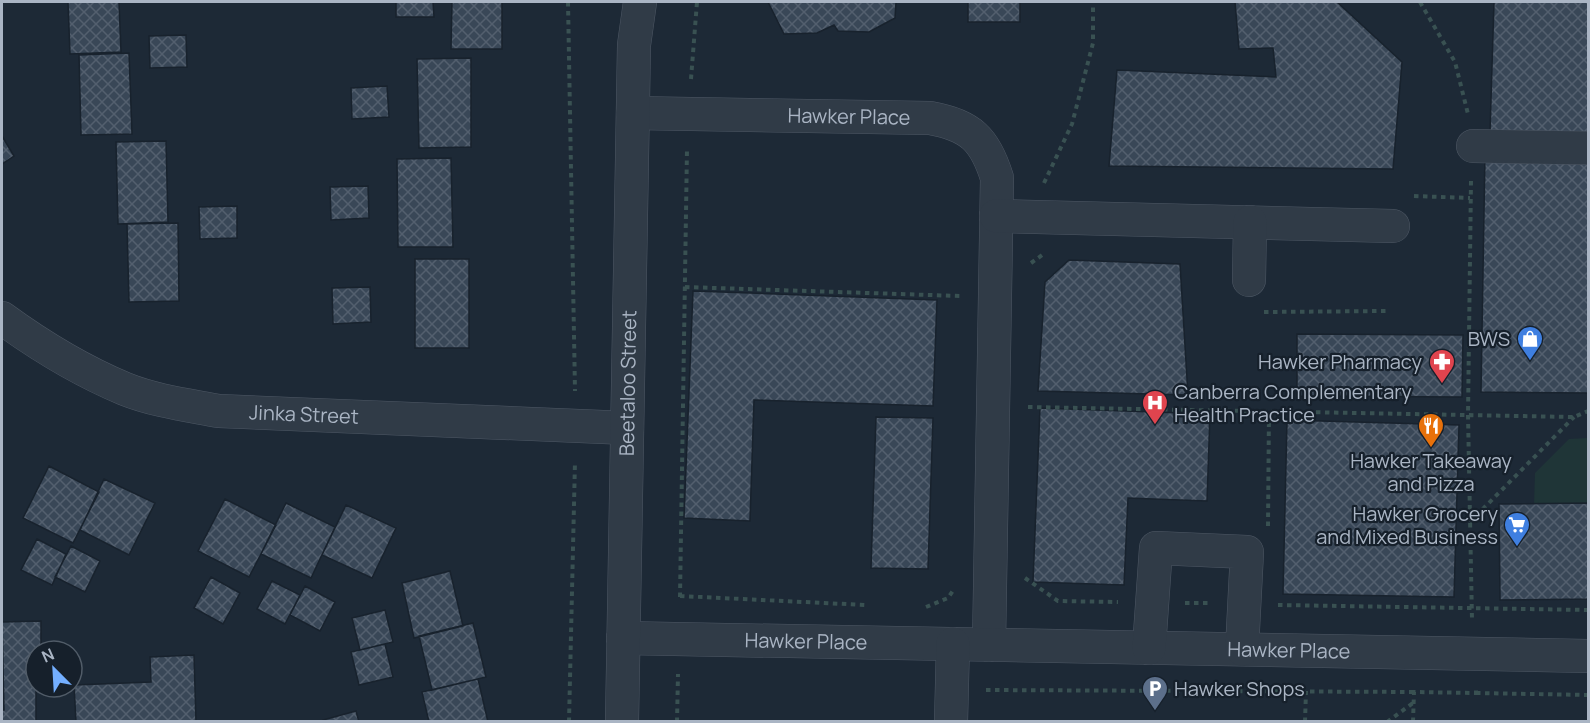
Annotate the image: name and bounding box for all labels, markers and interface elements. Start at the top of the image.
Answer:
street label: Hawker Place [787,102,911,131]
street label: Beetaloo Street [613,310,642,456]
shop icon: BWS [1515,324,1545,362]
place label: BWS [1468,325,1510,352]
pharmacy icon: Hawker Pharmacy [1427,347,1457,385]
place label: Hawker Pharmacy [1258,348,1422,375]
place label: Canberra Complementary Health Practice [1174,378,1412,428]
hospital icon: Canberra Complementary Health Practice [1140,388,1170,426]
street label: Jinka Street [249,398,359,430]
restaurant icon: Hawker Takeaway and Pizza [1416,411,1446,449]
place label: Hawker Takeaway and Pizza [1350,447,1512,497]
place label: Hawker Grocery and Mixed Business [1316,500,1498,550]
supermarket icon: Hawker Grocery and Mixed Business [1502,510,1532,548]
street label: Hawker Place [744,626,868,656]
street label: Hawker Place [1227,635,1351,665]
north arrow [24,639,84,699]
text: N [38,643,58,668]
parking icon: Hawker Shops [1140,674,1170,712]
place label: Hawker Shops [1174,675,1305,702]

